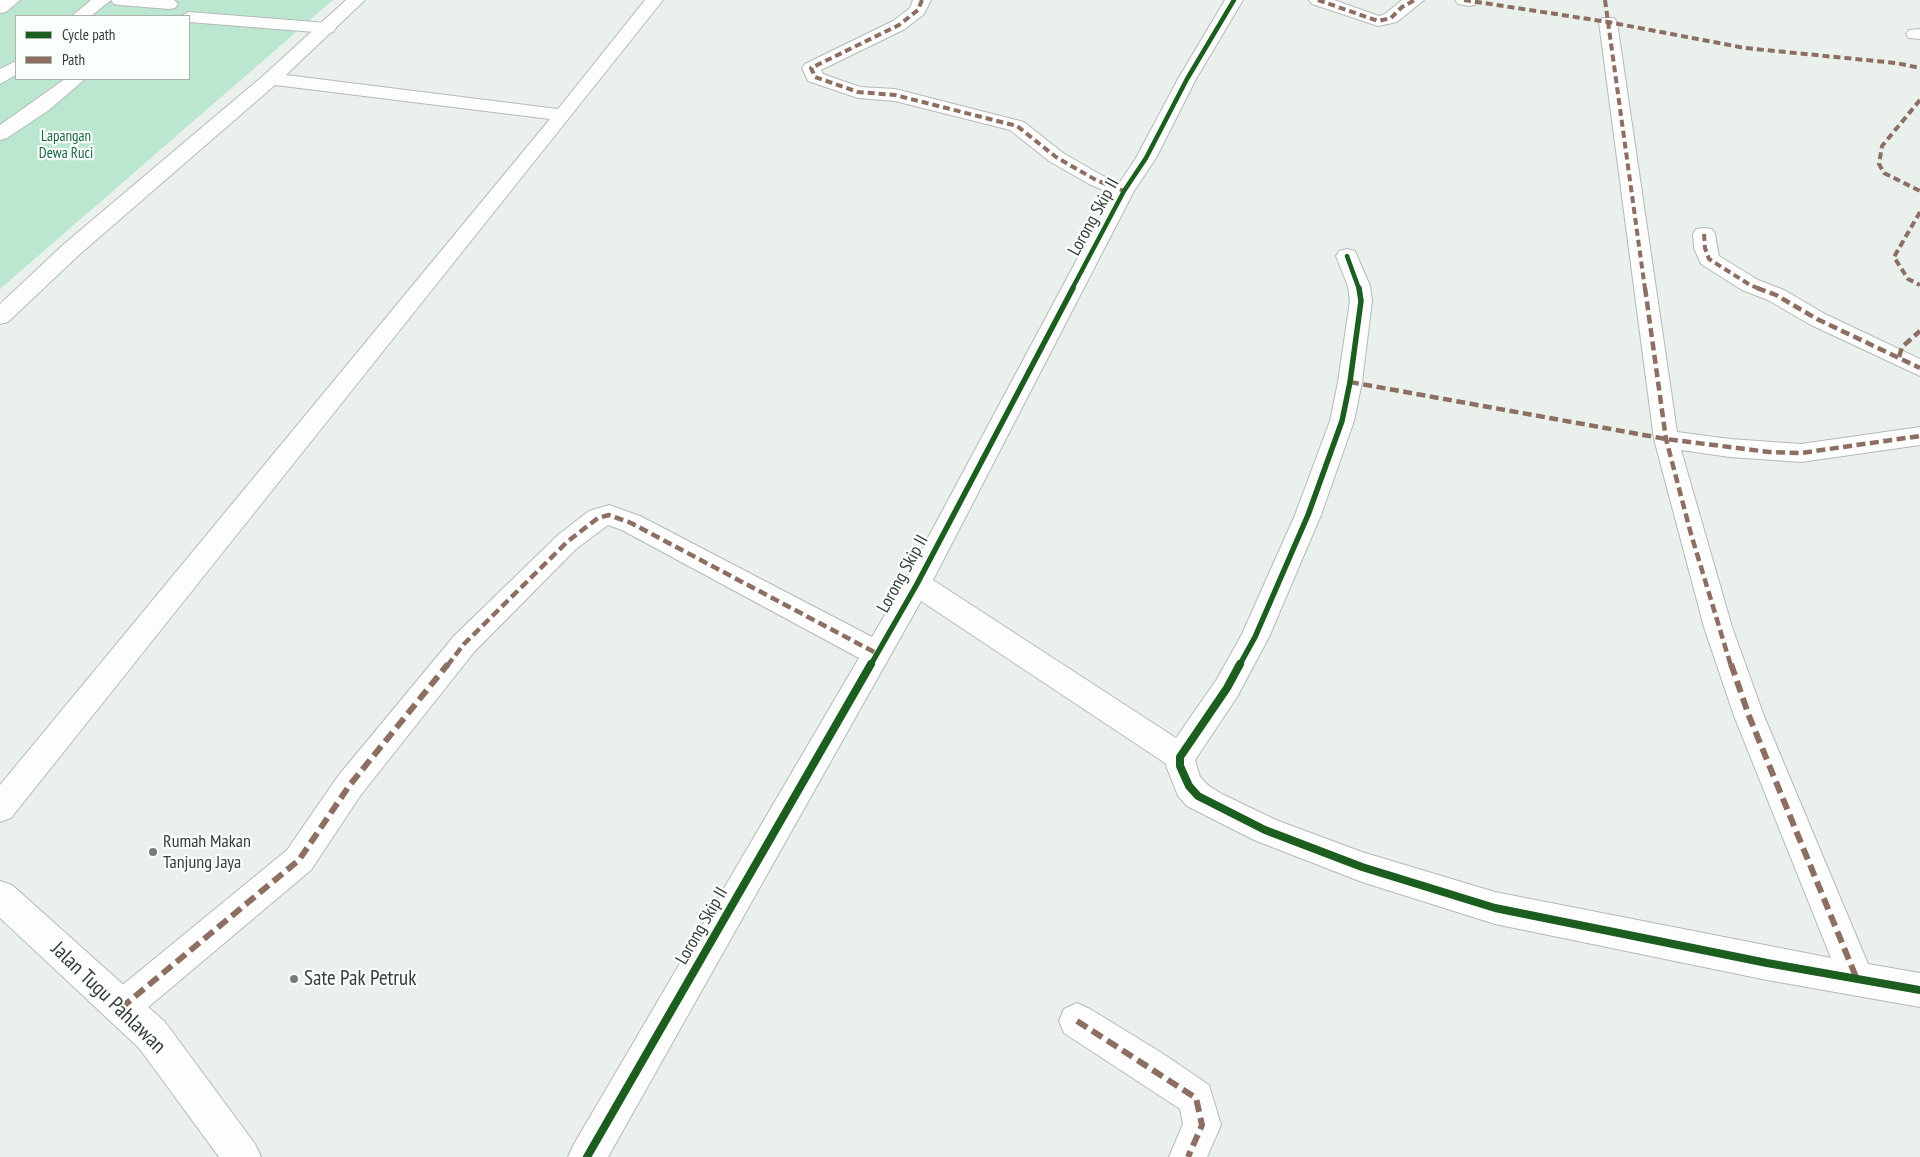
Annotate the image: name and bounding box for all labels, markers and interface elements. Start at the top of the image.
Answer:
legend [15,15,190,80]
text: Cycle path [62,25,115,44]
text: Path [62,50,85,69]
park label: Lapangan Dewa Ruci [39,128,93,163]
street label: Lorong Skip II [1064,174,1124,260]
street label: Lorong Skip II [873,531,933,617]
place label: Rumah Makan Tanjung Jaya [163,831,251,874]
marker: Rumah Makan Tanjung Jaya [147,846,159,858]
street label: Lorong Skip II [671,884,733,968]
street label: Jalan Tugu Pahlawan [45,937,171,1059]
place label: Sate Pak Petruk [304,966,416,992]
marker: Sate Pak Petruk [288,973,300,985]

